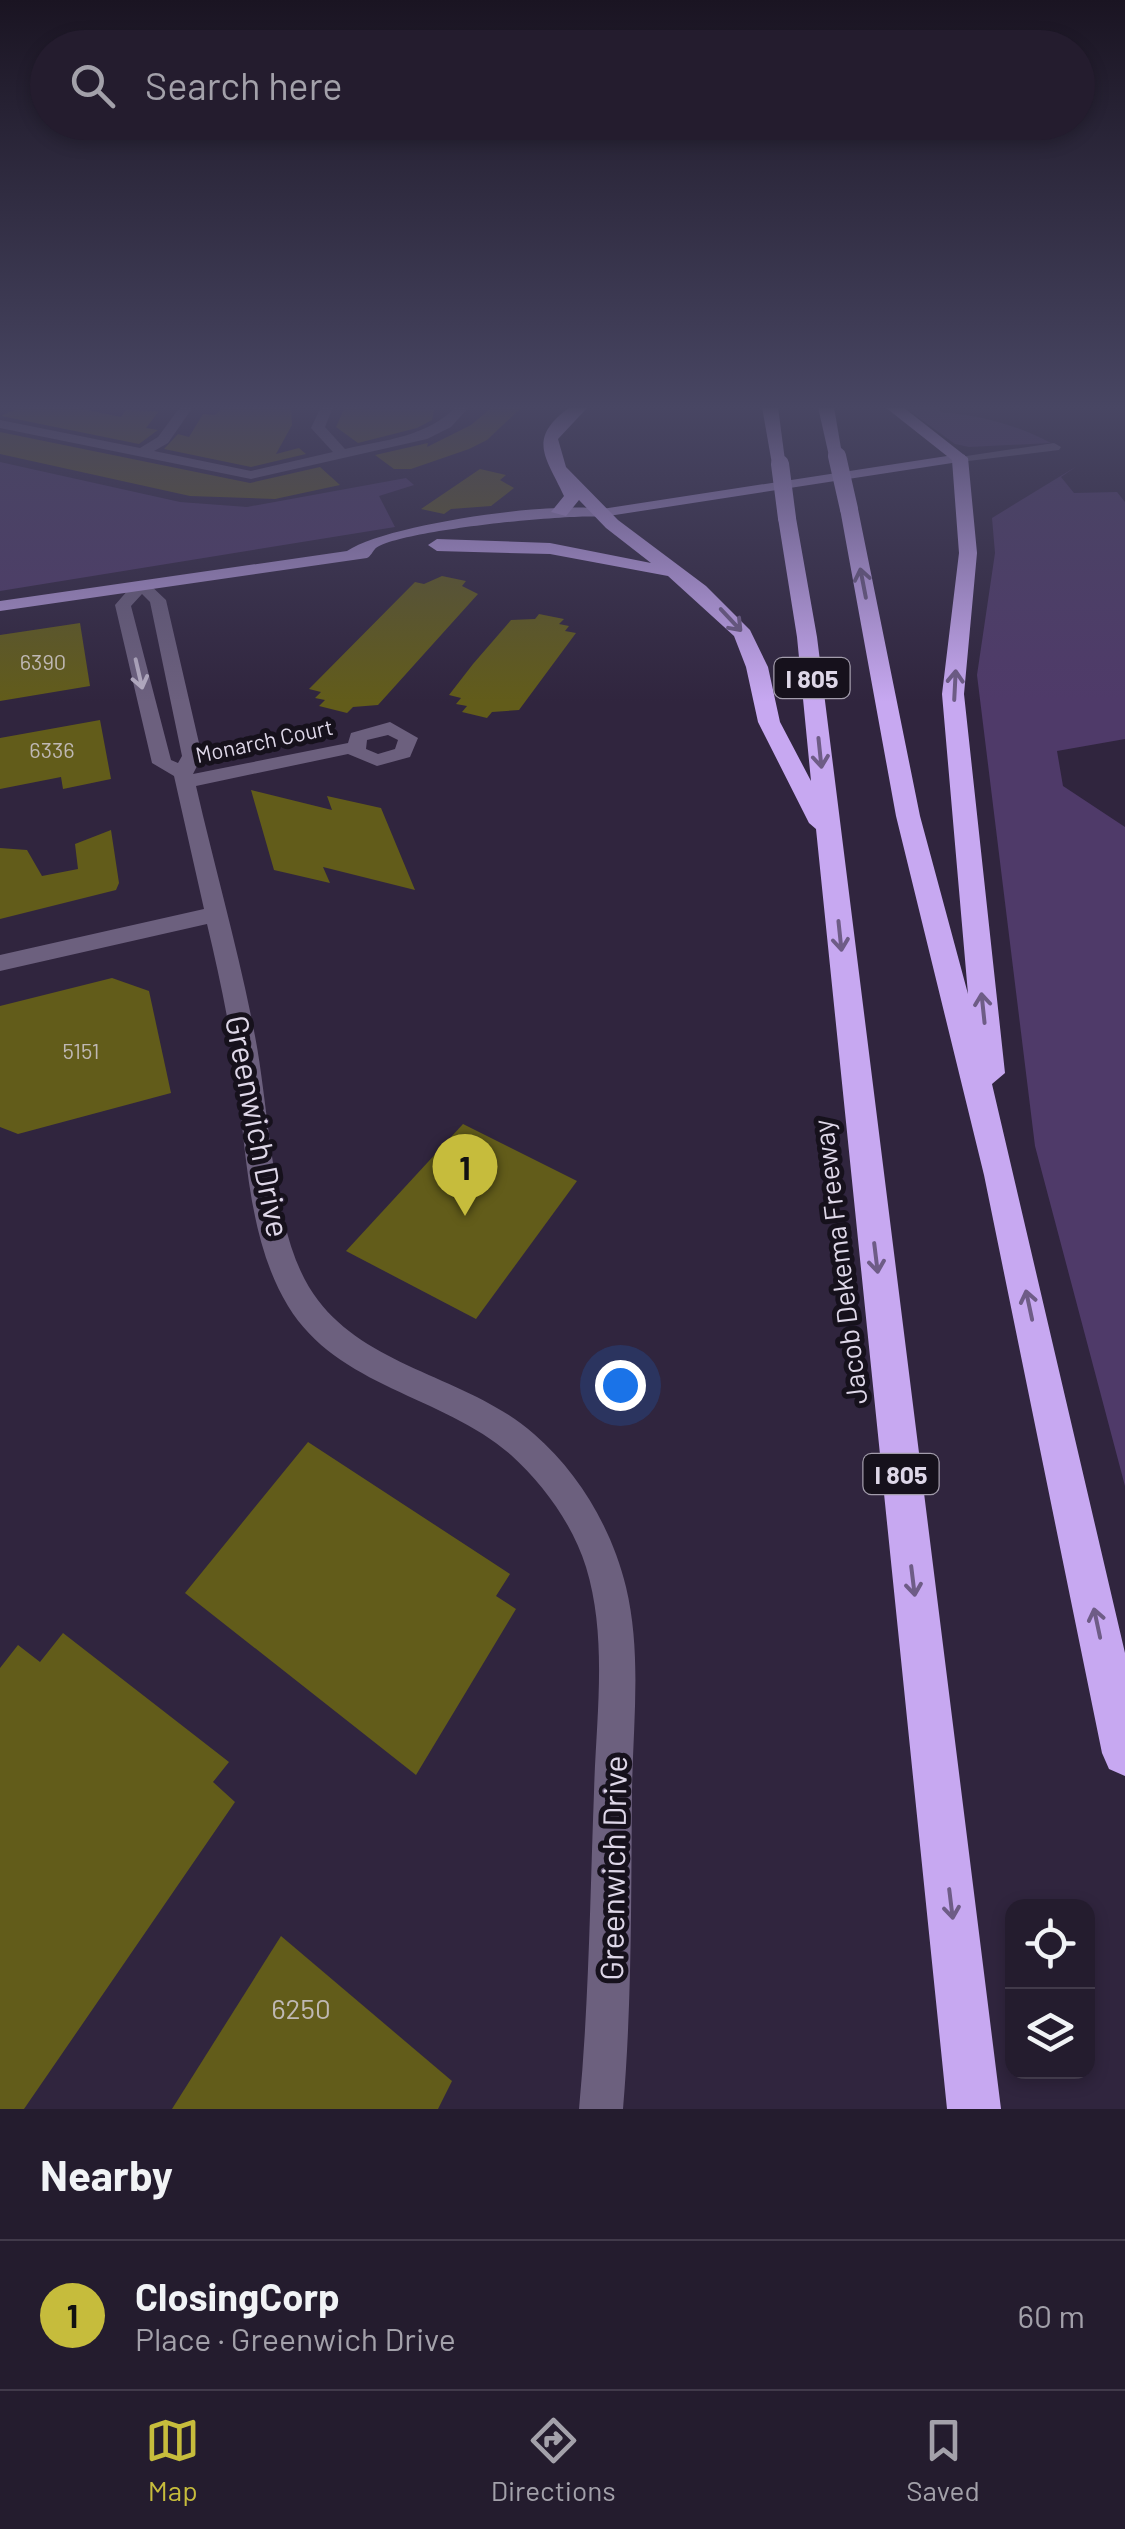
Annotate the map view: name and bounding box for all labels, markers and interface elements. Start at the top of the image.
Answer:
search box [30,30,1095,140]
icon: search [65,58,120,113]
text: Search here [145,62,343,108]
one-way arrow [853,568,872,600]
one-way arrow [719,607,742,632]
house number: 6390 [20,648,66,674]
one-way arrow [130,657,149,689]
road number: I 805 [774,658,850,698]
one-way arrow [946,669,965,701]
street label: Monarch Court [193,713,335,767]
house number: 6336 [29,736,75,762]
one-way arrow [811,736,830,768]
one-way arrow [831,919,850,951]
one-way arrow [974,993,993,1025]
street label: Greenwich Drive [219,1012,299,1240]
house number: 5151 [63,1037,99,1063]
street label: Jacob Dekema Freeway [805,1117,873,1406]
pin: 1 [432,1134,498,1216]
one-way arrow [867,1242,886,1274]
one-way arrow [1018,1290,1037,1322]
your location [595,1360,646,1411]
road number: I 805 [864,1454,938,1494]
one-way arrow [904,1565,923,1597]
one-way arrow [1087,1608,1105,1640]
street label: Greenwich Drive [591,1755,633,1981]
one-way arrow [942,1888,961,1920]
map controls [1005,1899,1095,2079]
button: locate [1005,1899,1095,1989]
button: layers [1005,1989,1095,2079]
house number: 6250 [271,1991,331,2025]
text: Nearby [40,2149,173,2199]
text: ClosingCorp [135,2273,340,2319]
text: 1 [67,2296,78,2334]
text: 60 m [1018,2296,1085,2334]
text: Place · Greenwich Drive [135,2319,456,2357]
tab: Map [145,2413,200,2507]
tab: Directions [491,2413,616,2507]
tab: Saved [906,2413,980,2507]

